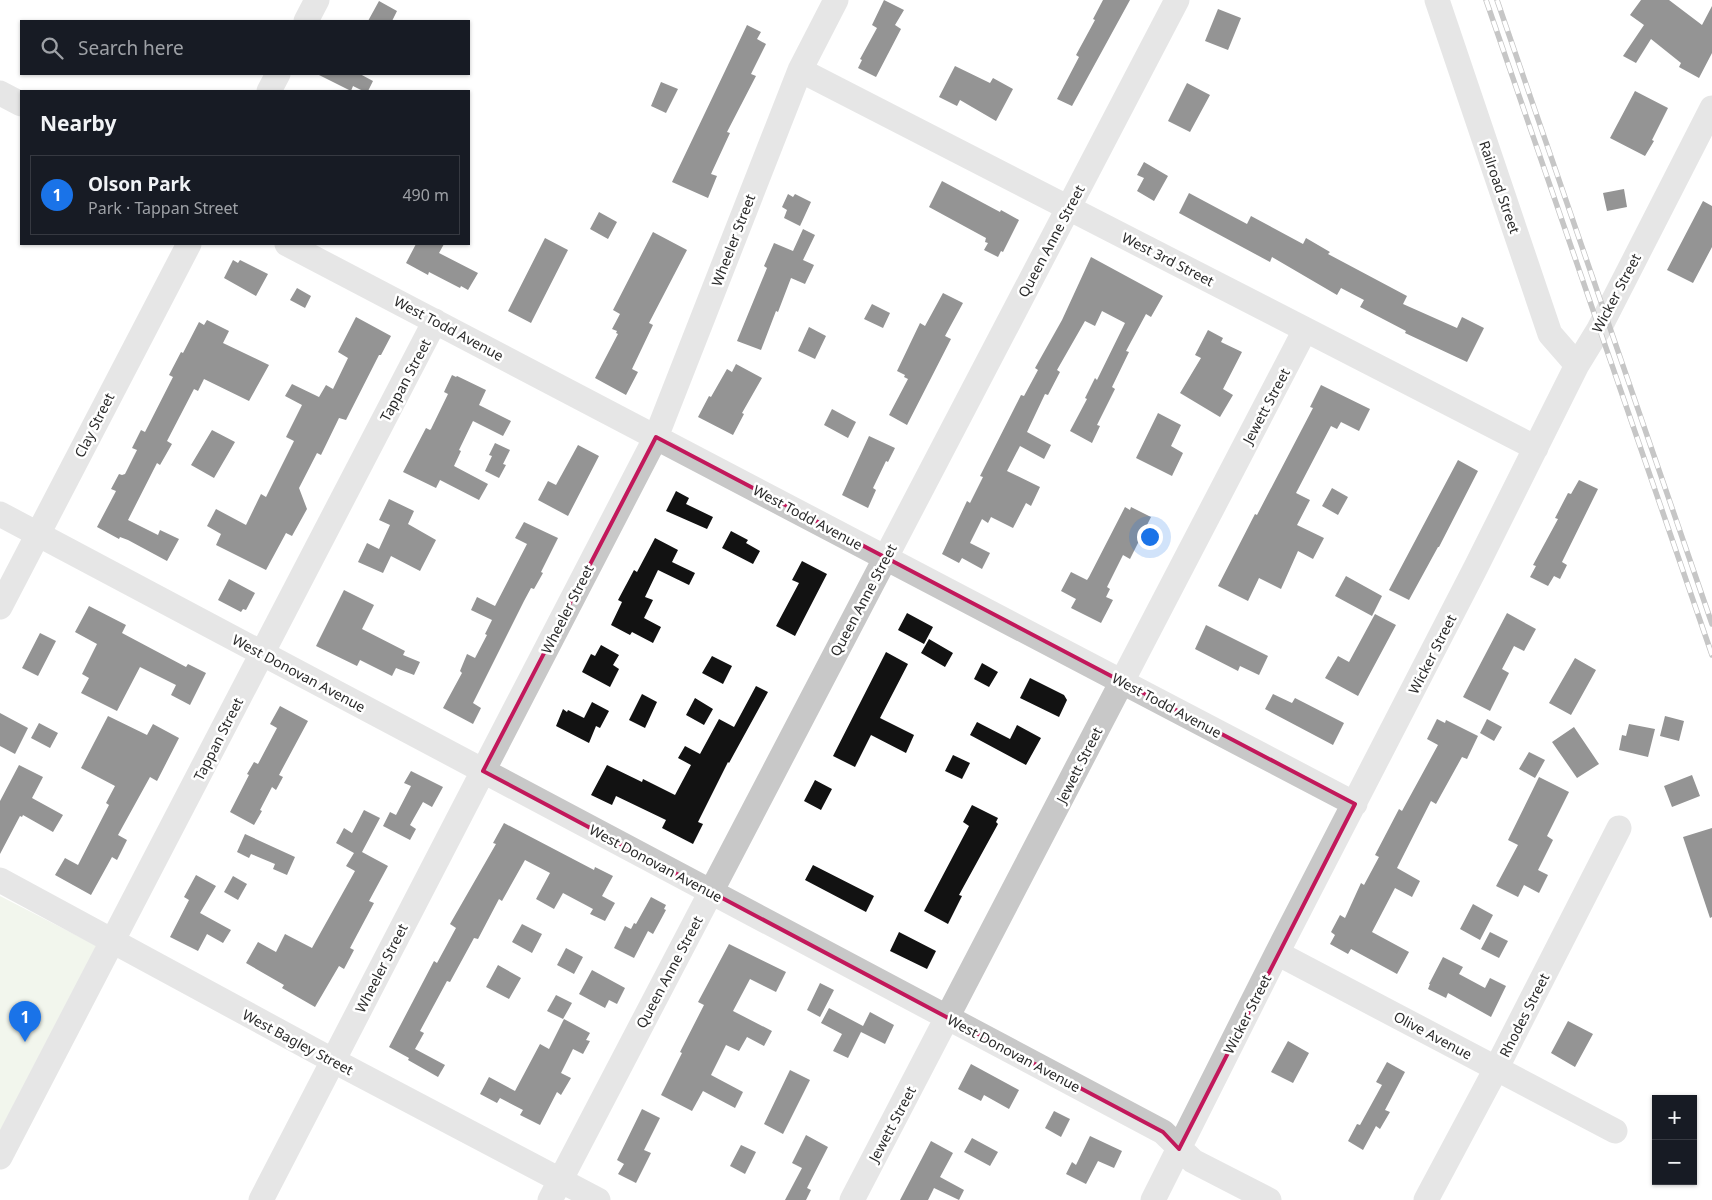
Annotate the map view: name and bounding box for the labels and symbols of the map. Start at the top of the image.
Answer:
street label: Railroad Street [1475,138,1525,236]
street label: Queen Anne Street [1013,182,1089,300]
street label: Wheeler Street [707,191,759,289]
street label: West 3rd Street [1119,228,1217,290]
street label: Wicker Street [1587,250,1645,336]
street label: West Todd Avenue [391,291,507,365]
street label: Tappan Street [375,335,435,425]
street label: Jewett Street [1237,365,1294,449]
street label: Clay Street [70,389,118,461]
street label: West Todd Avenue [750,480,866,554]
your location [1137,524,1163,550]
street label: Queen Anne Street [825,541,901,659]
street label: Wheeler Street [536,561,598,657]
street label: Wicker Street [1404,611,1460,697]
street label: West Donovan Avenue [229,630,369,716]
street label: West Todd Avenue [1109,668,1225,742]
street label: Tappan Street [189,694,247,784]
street label: Jewett Street [1051,724,1106,808]
street label: West Donovan Avenue [586,820,726,906]
street label: Queen Anne Street [631,913,707,1031]
street label: Wheeler Street [350,920,412,1016]
street label: Rhodes Street [1495,970,1553,1060]
street label: Wicker Street [1219,971,1275,1057]
pin: 1 [9,1001,41,1042]
street label: West Bagley Street [239,1005,357,1079]
street label: Olive Avenue [1391,1006,1475,1064]
street label: West Donovan Avenue [944,1010,1084,1096]
street label: Jewett Street [863,1083,920,1167]

